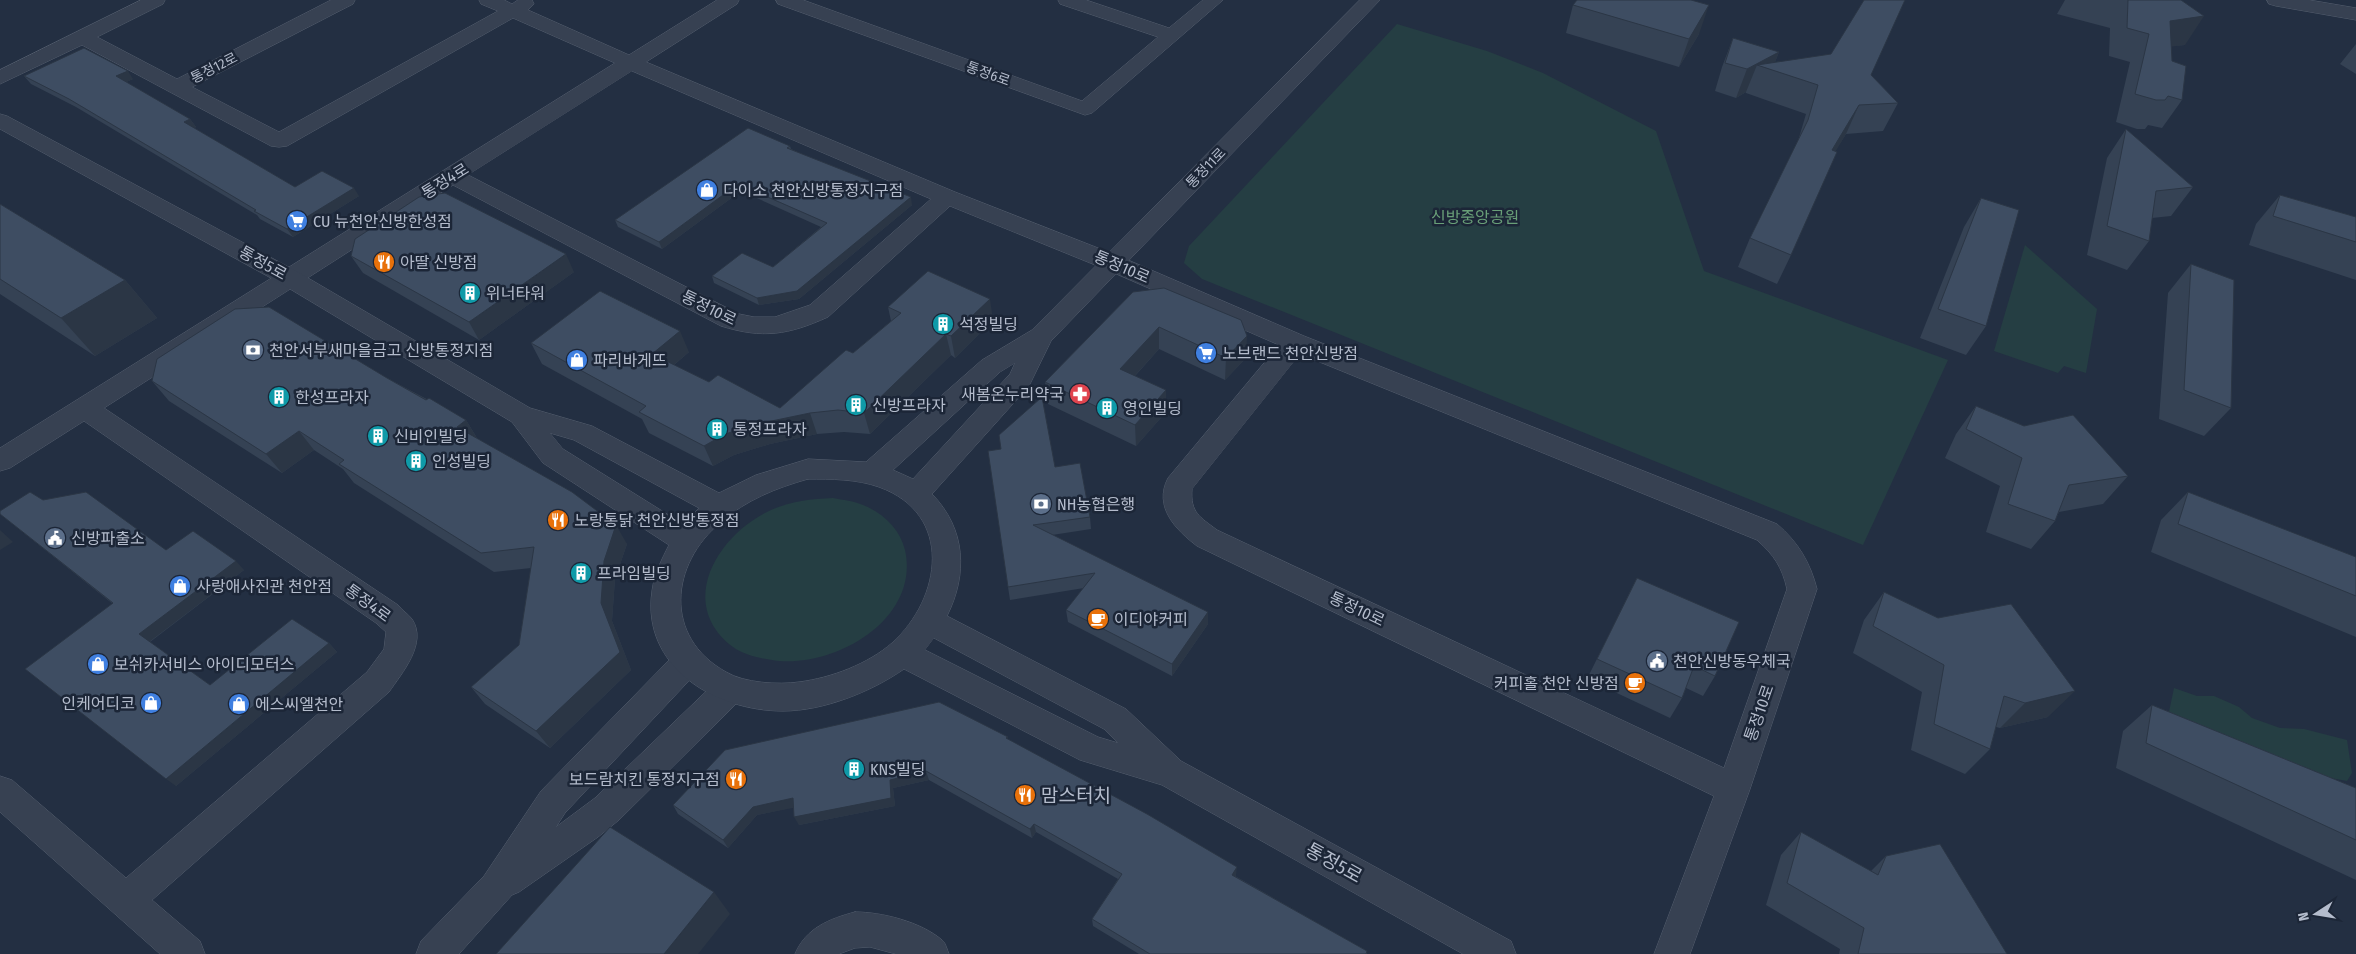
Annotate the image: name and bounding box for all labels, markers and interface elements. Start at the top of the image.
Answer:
street label: 통정12로 [188,49,240,87]
street label: 통정6로 [964,58,1012,90]
street label: 통정11로 [1183,144,1229,192]
street label: 통정4로 [418,159,472,203]
shop icon: 다이소 천안신방통정지구점 [695,178,719,202]
place label: 다이소 천안신방통정지구점 [723,181,903,200]
park label: 신방중앙공원 [1431,208,1519,227]
supermarket icon: CU 뉴천안신방한성점 [285,209,309,233]
place label: CU 뉴천안신방한성점 [313,212,452,231]
street label: 통정5로 [236,242,290,284]
street label: 통정10로 [1091,247,1153,287]
restaurant icon: 아딸 신방점 [372,250,396,274]
place label: 아딸 신방점 [400,253,477,272]
building icon: 위너타워 [458,281,482,305]
place label: 위너타워 [486,284,545,303]
street label: 통정10로 [678,287,740,330]
building icon: 석정빌딩 [931,312,955,336]
place label: 석정빌딩 [959,315,1018,334]
bank icon: 천안서부새마을금고 신방통정지점 [241,338,265,362]
place label: 천안서부새마을금고 신방통정지점 [269,341,494,360]
supermarket icon: 노브랜드 천안신방점 [1194,341,1218,365]
place label: 노브랜드 천안신방점 [1222,344,1358,363]
shop icon: 파리바게뜨 [565,348,589,372]
place label: 파리바게뜨 [593,351,667,370]
pharmacy icon: 새봄온누리약국 [1068,382,1092,406]
building icon: 한성프라자 [267,385,291,409]
place label: 새봄온누리약국 [961,385,1064,404]
place label: 한성프라자 [295,388,369,407]
building icon: 신방프라자 [844,393,868,417]
place label: 신방프라자 [872,396,946,415]
building icon: 영인빌딩 [1095,396,1119,420]
place label: 영인빌딩 [1123,399,1182,418]
building icon: 통정프라자 [705,417,729,441]
place label: 통정프라자 [733,420,807,439]
building icon: 신비인빌딩 [366,424,390,448]
place label: 신비인빌딩 [394,427,468,446]
building icon: 인성빌딩 [404,449,428,473]
place label: 인성빌딩 [432,452,491,471]
bank icon: NH농협은행 [1029,492,1053,516]
place label: NH농협은행 [1057,495,1135,514]
restaurant icon: 노랑통닭 천안신방통정점 [546,508,570,532]
place label: 노랑통닭 천안신방통정점 [574,511,740,530]
public building icon: 신방파출소 [43,526,67,550]
place label: 신방파출소 [71,529,145,548]
building icon: 프라임빌딩 [569,561,593,585]
place label: 프라임빌딩 [597,564,671,583]
shop icon: 사랑애사진관 천안점 [168,574,192,598]
place label: 사랑애사진관 천안점 [196,577,332,596]
street label: 통정4로 [341,580,395,626]
street label: 통정10로 [1326,588,1388,630]
cafe icon: 이디야커피 [1086,607,1110,631]
place label: 이디야커피 [1114,610,1188,629]
public building icon: 천안신방동우체국 [1645,649,1669,673]
shop icon: 보쉬카서비스 아이디모터스 [86,652,110,676]
place label: 천안신방동우체국 [1673,652,1791,671]
place label: 보쉬카서비스 아이디모터스 [114,655,294,674]
cafe icon: 커피홀 천안 신방점 [1623,671,1647,695]
place label: 커피홀 천안 신방점 [1494,674,1619,693]
street label: 통정10로 [1740,682,1778,744]
shop icon: 인케어디코 [139,691,163,715]
shop icon: 에스씨엘천안 [227,692,251,716]
place label: 인케어디코 [61,694,135,713]
place label: 에스씨엘천안 [255,695,344,714]
building icon: KNS빌딩 [842,757,866,781]
place label: KNS빌딩 [870,760,926,779]
restaurant icon: 보드람치킨 통정지구점 [724,767,748,791]
place label: 보드람치킨 통정지구점 [569,770,720,789]
restaurant icon: 맘스터치 [1013,783,1037,807]
place label: 맘스터치 [1041,784,1111,807]
street label: 통정5로 [1302,838,1366,888]
north arrow [2291,889,2341,939]
text: N [2295,911,2313,922]

